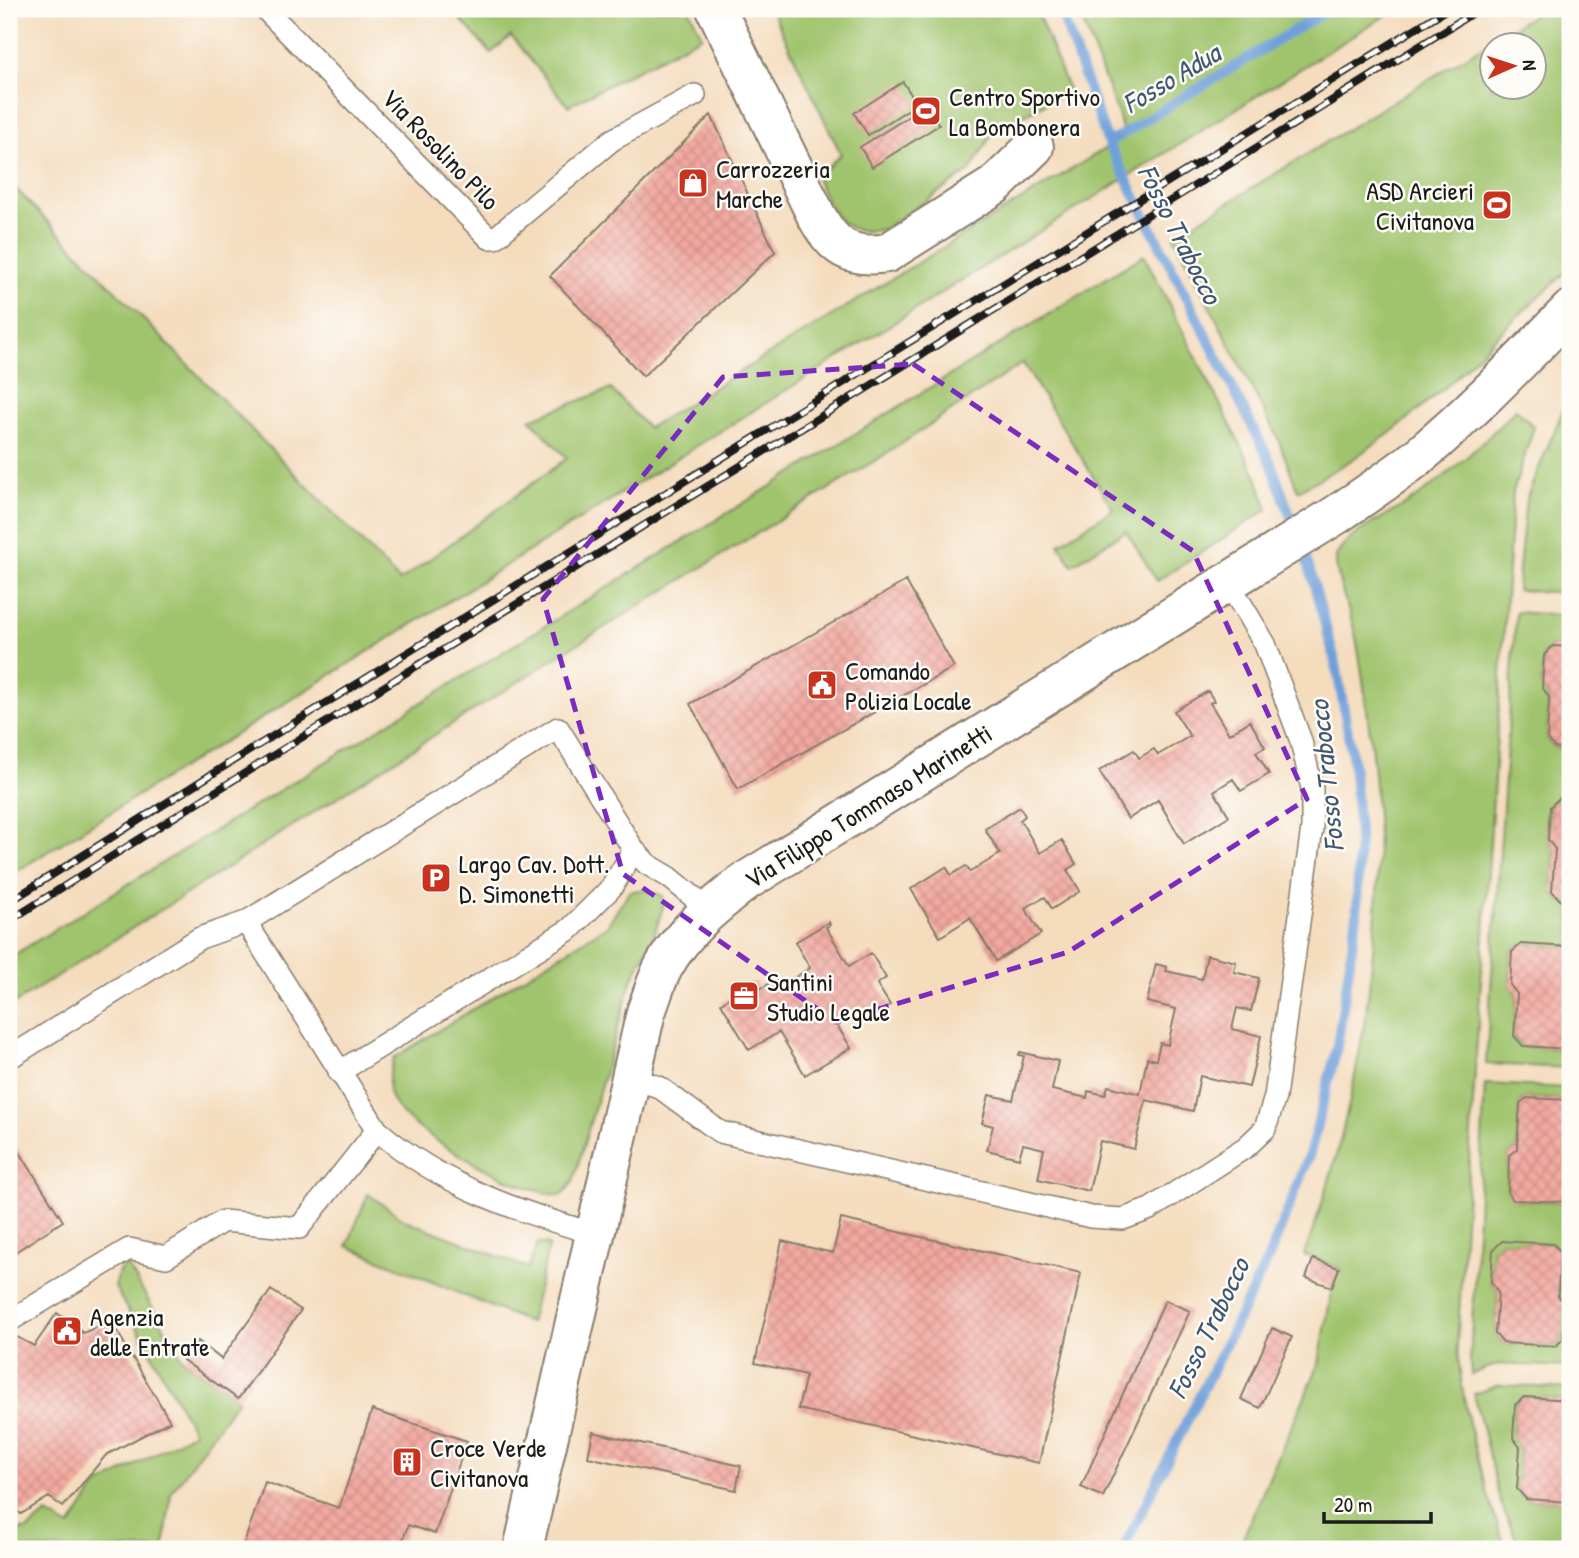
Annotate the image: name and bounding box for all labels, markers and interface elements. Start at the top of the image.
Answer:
water label: Fosso Adua [1115,32,1230,122]
north arrow [1478,32,1548,102]
text: N [1517,59,1543,71]
place label: Centro Sportivo La Bombonera [949,79,1100,144]
street label: Via Rosolino Pilo [374,81,508,217]
sports icon: Centro Sportivo La Bombonera [909,94,943,128]
place label: Carrozzeria Marche [716,151,830,216]
water label: Fosso Trabocco [1129,158,1232,312]
shop icon: Carrozzeria Marche [676,166,710,200]
place label: ASD Arcieri Civitanova [1366,173,1474,238]
sports icon: ASD Arcieri Civitanova [1480,188,1514,222]
place label: Comando Polizia Locale [845,653,972,718]
public building icon: Comando Polizia Locale [805,668,839,702]
water label: Fosso Trabocco [1299,697,1353,853]
street label: Via Filippo Tommaso Marinetti [738,715,998,897]
place label: Largo Cav. Dott. D. Simonetti [459,846,610,911]
parking icon: Largo Cav. Dott. D. Simonetti [419,861,453,895]
place label: Santini Studio Legale [767,964,890,1029]
office icon: Santini Studio Legale [727,979,761,1013]
water label: Fosso Trabocco [1158,1250,1259,1405]
place label: Agenzia delle Entrate [90,1299,210,1364]
public building icon: Agenzia delle Entrate [50,1314,84,1348]
place label: Croce Verde Civitanova [430,1430,547,1495]
building icon: Croce Verde Civitanova [390,1445,424,1479]
scale bar [1324,1481,1430,1525]
text: 20 m [1334,1490,1372,1519]

